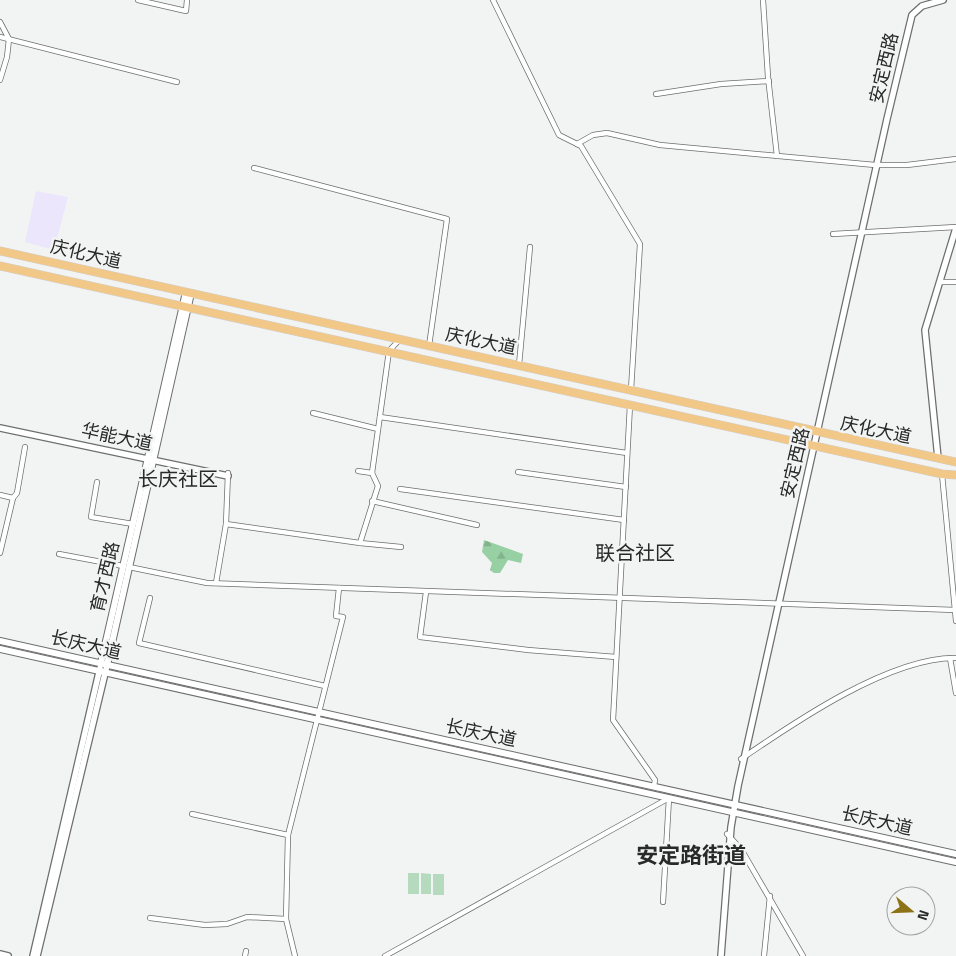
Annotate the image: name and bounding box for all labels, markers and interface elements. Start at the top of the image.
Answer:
street label: 安定西路 [862,30,905,106]
street label: 庆化大道 [48,232,124,275]
street label: 庆化大道 [443,320,519,361]
street label: 庆化大道 [838,409,914,450]
street label: 华能大道 [79,416,155,457]
street label: 安定西路 [773,425,816,501]
district label: 长庆社区 [138,463,218,494]
district label: 联合社区 [595,537,675,568]
street label: 育才西路 [83,539,126,615]
street label: 长庆大道 [48,623,124,666]
street label: 长庆大道 [443,712,519,753]
street label: 长庆大道 [839,799,915,842]
district label: 安定路街道 [636,838,746,872]
north arrow [886,886,936,936]
text: N [912,907,935,923]

